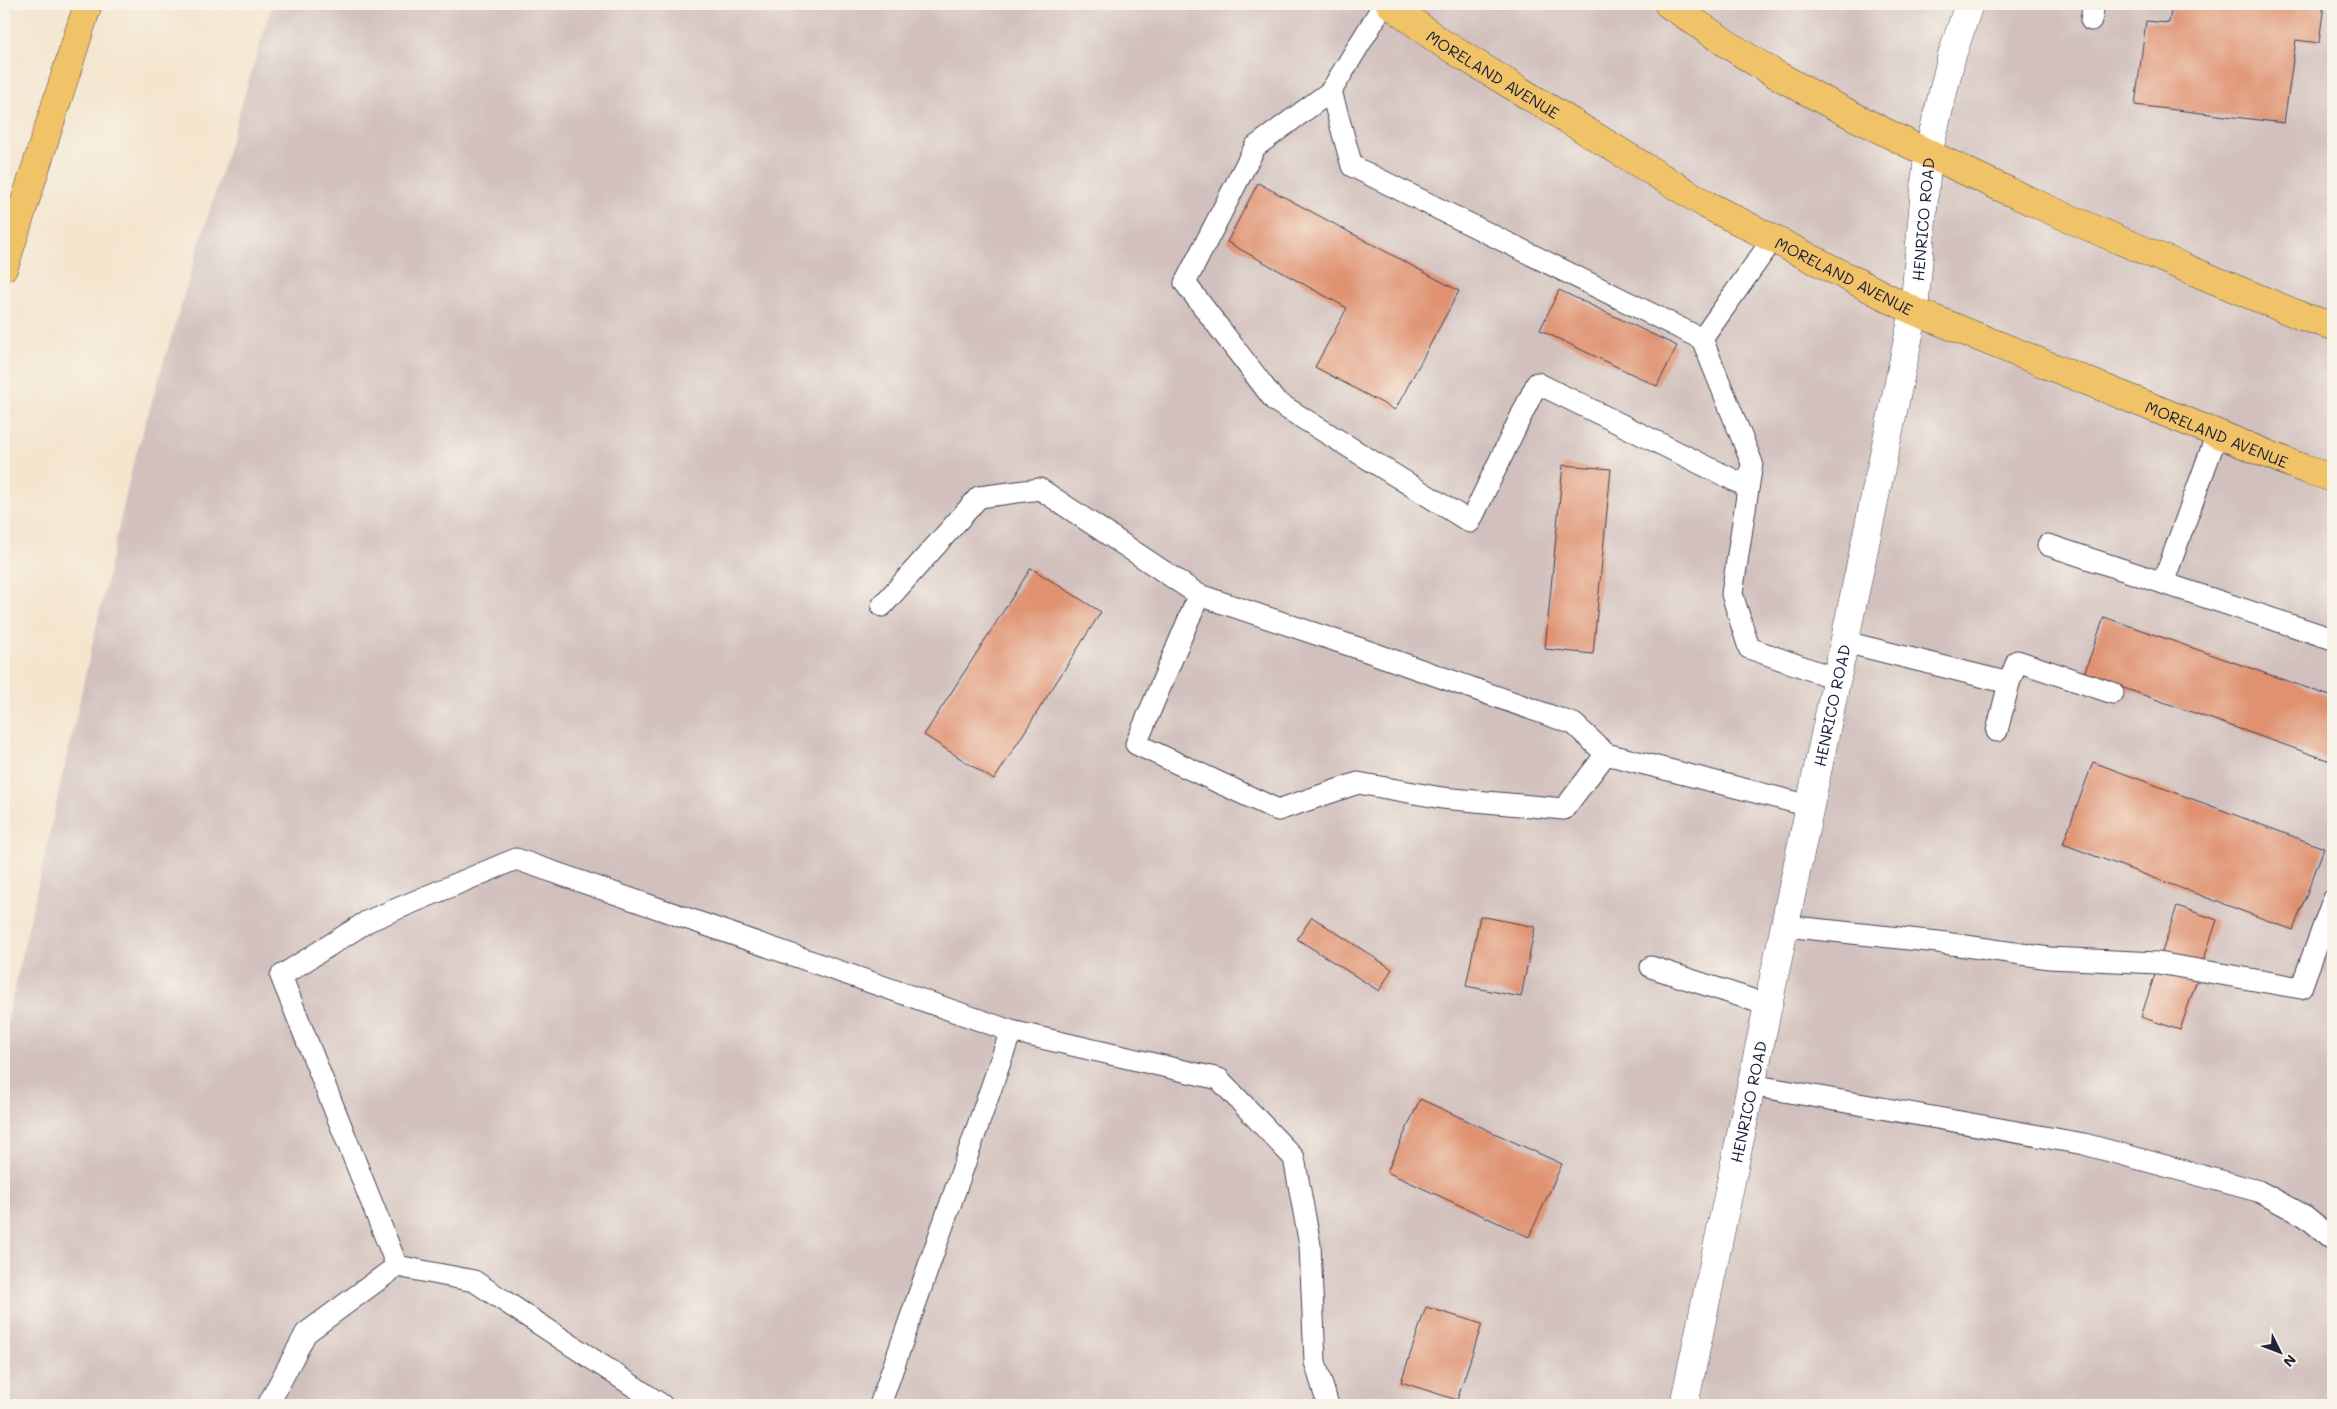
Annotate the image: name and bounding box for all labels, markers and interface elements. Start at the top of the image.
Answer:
street label: MORELAND AVENUE [1423,25,1564,123]
street label: HENRICO ROAD [1906,157,1938,282]
street label: MORELAND AVENUE [1772,231,1917,319]
street label: MORELAND AVENUE [2143,395,2291,472]
street label: HENRICO ROAD [1808,642,1854,768]
street label: HENRICO ROAD [1725,1039,1771,1164]
north arrow [2254,1326,2304,1376]
text: N [2279,1351,2301,1371]

